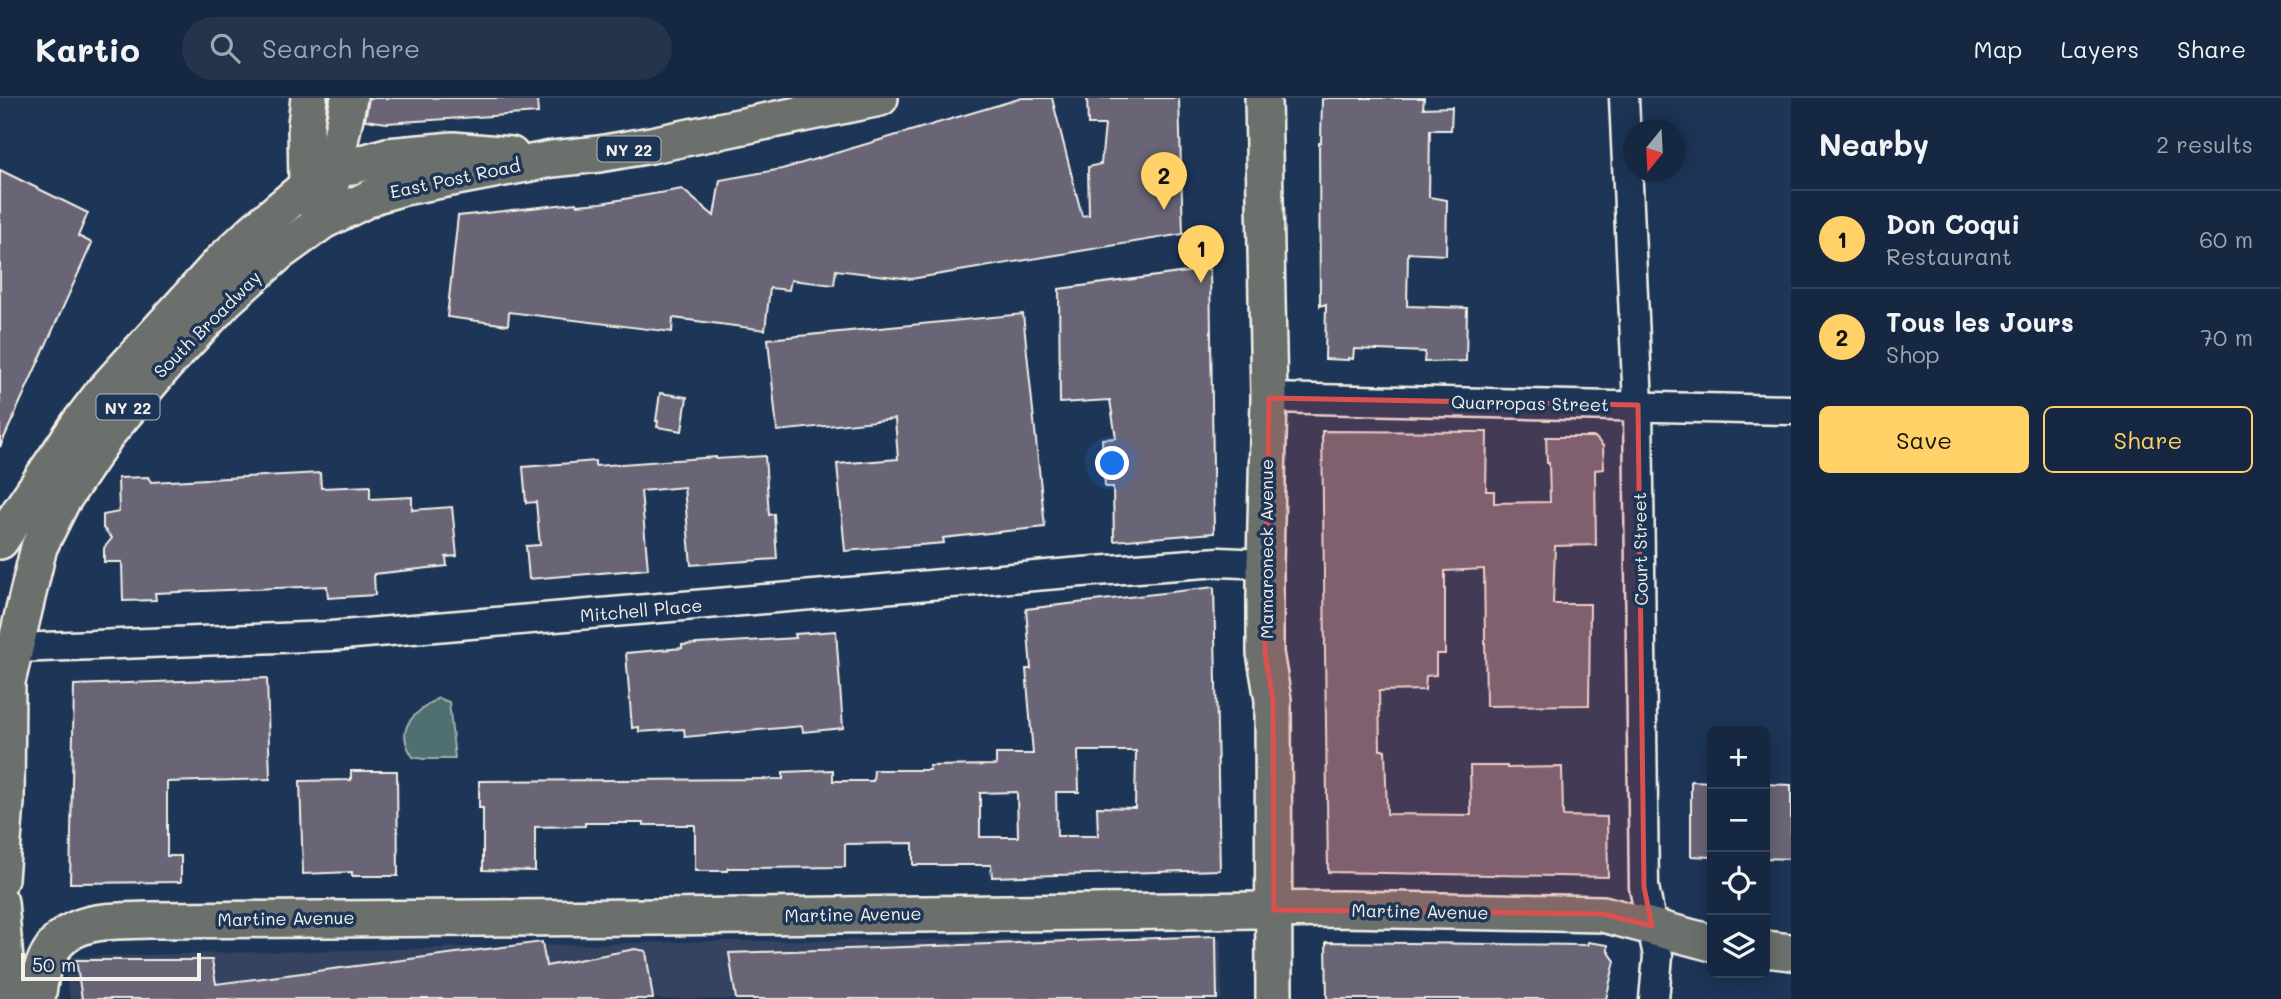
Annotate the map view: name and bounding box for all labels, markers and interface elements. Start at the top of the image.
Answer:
search box [182,17,672,80]
text: Kartio [35,27,140,70]
icon: search [206,29,244,67]
text: Search here [262,31,420,65]
text: Map [1974,33,2022,64]
text: Layers [2060,33,2139,64]
text: Share [2177,33,2246,64]
north arrow [1623,119,1686,182]
text: Nearby [1819,124,1929,164]
text: 2 results [2156,129,2253,159]
road number: NY 22 [598,136,660,162]
street label: East Post Road [388,152,522,204]
pin: 2 [1141,152,1187,210]
text: Don Coqui [1886,207,2020,241]
text: 1 [1837,224,1847,254]
text: 60 m [2199,224,2253,254]
pin: 1 [1178,225,1224,283]
text: Restaurant [1886,241,2012,271]
street label: South Broadway [148,265,266,383]
text: Tous les Jours [1886,305,2074,339]
text: 2 [1836,322,1848,352]
text: 70 m [2200,322,2253,352]
text: Shop [1886,339,1940,369]
street label: Quarropas Street [1451,390,1609,416]
road number: NY 22 [96,394,160,420]
button: Save [1819,406,2029,473]
button: Share [2043,406,2253,473]
your location [1095,446,1129,480]
street label: Mamaroneck Avenue [1254,459,1278,639]
street label: Court Street [1627,492,1653,606]
street label: Mitchell Place [579,593,703,627]
map controls [1707,726,1770,978]
button: + [1707,726,1770,789]
button: − [1707,789,1770,852]
button: locate [1707,852,1770,915]
street label: Martine Avenue [1351,898,1489,924]
street label: Martine Avenue [784,901,922,927]
street label: Martine Avenue [217,905,355,931]
button: layers [1707,915,1770,978]
scale bar [21,950,201,982]
text: 50 m [32,952,76,977]

